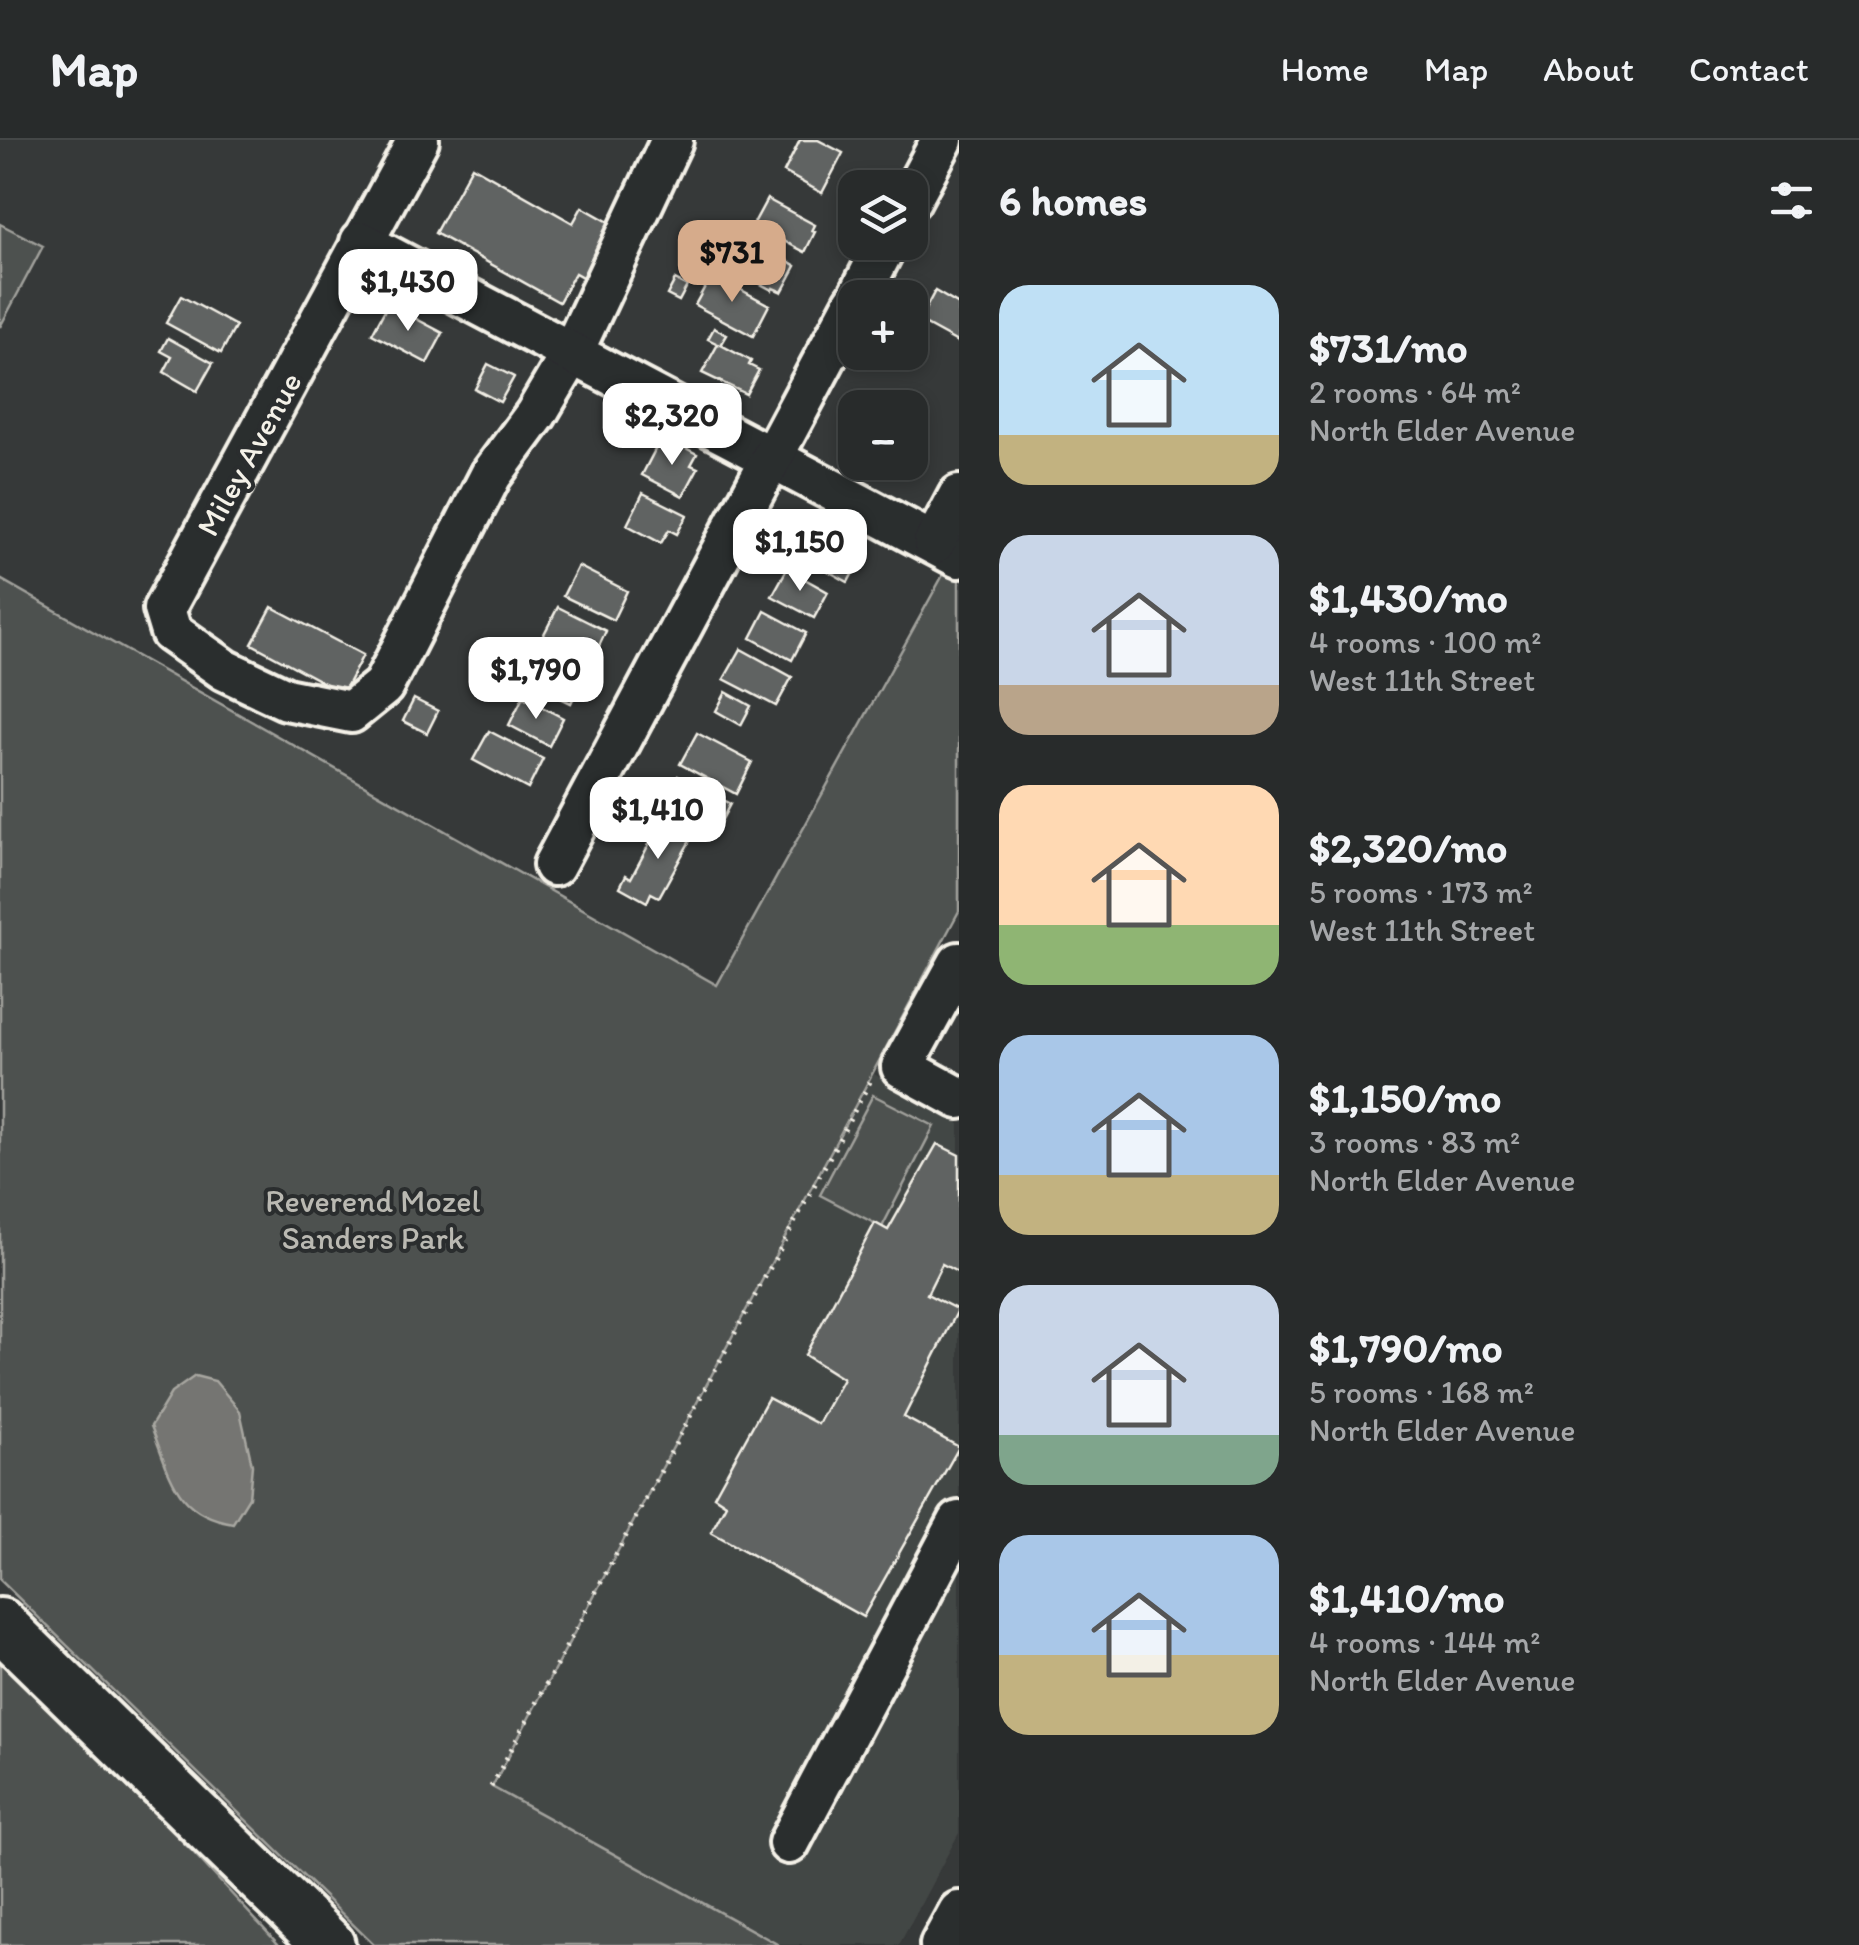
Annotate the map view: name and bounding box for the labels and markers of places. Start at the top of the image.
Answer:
pin: $731 [673,220,791,305]
pin: $1,430 [327,249,489,334]
pin: $2,320 [591,383,753,468]
pin: $1,150 [719,509,881,594]
pin: $1,790 [455,637,617,722]
pin: $1,410 [577,777,739,862]

